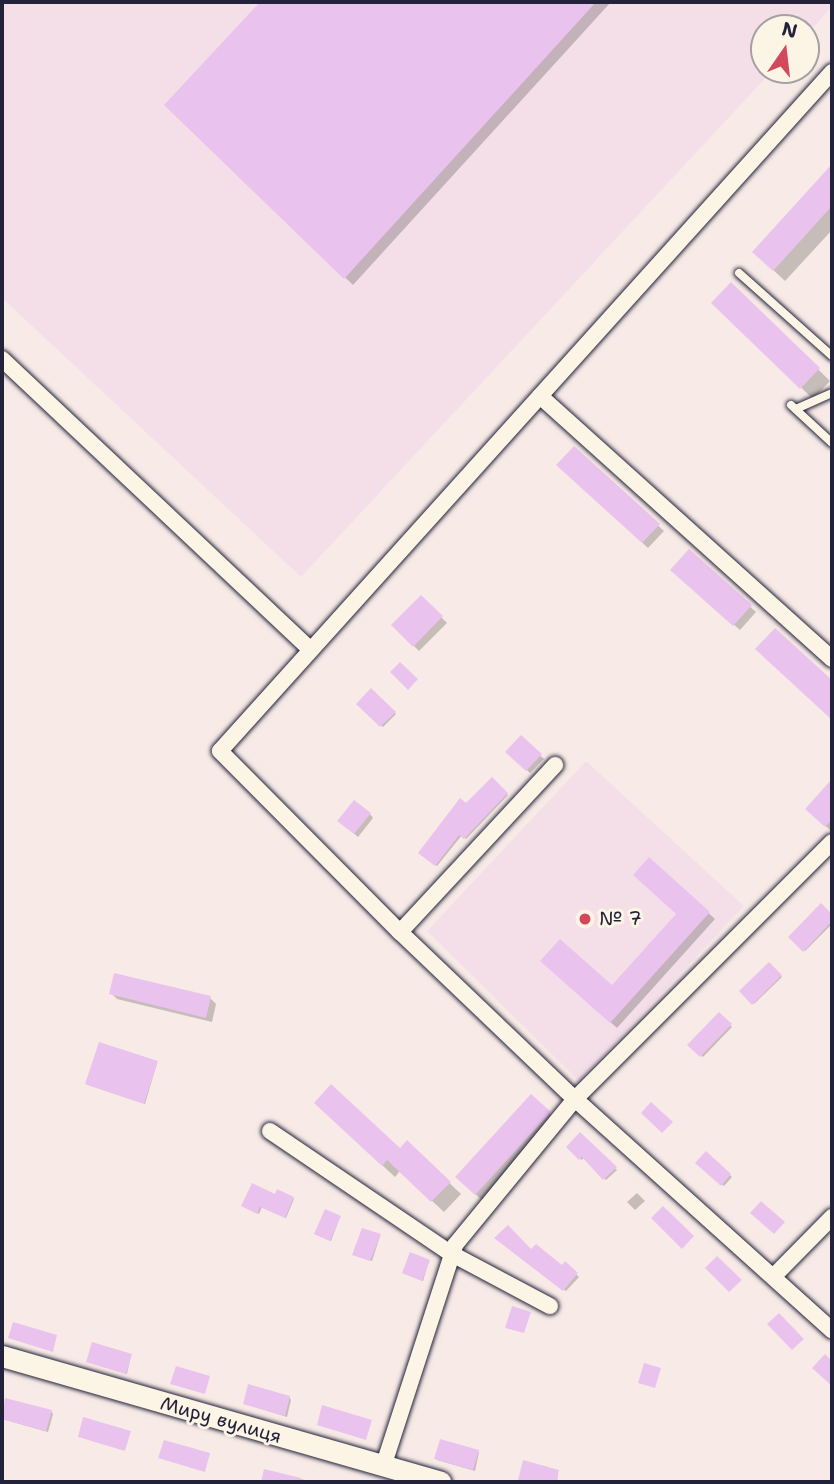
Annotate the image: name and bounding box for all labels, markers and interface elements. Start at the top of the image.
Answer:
north arrow [750,14,820,84]
text: N [779,16,800,44]
place label: № 7 [599,908,642,930]
marker: № 7 [577,911,593,927]
street label: Миру вулиця [158,1392,284,1448]

